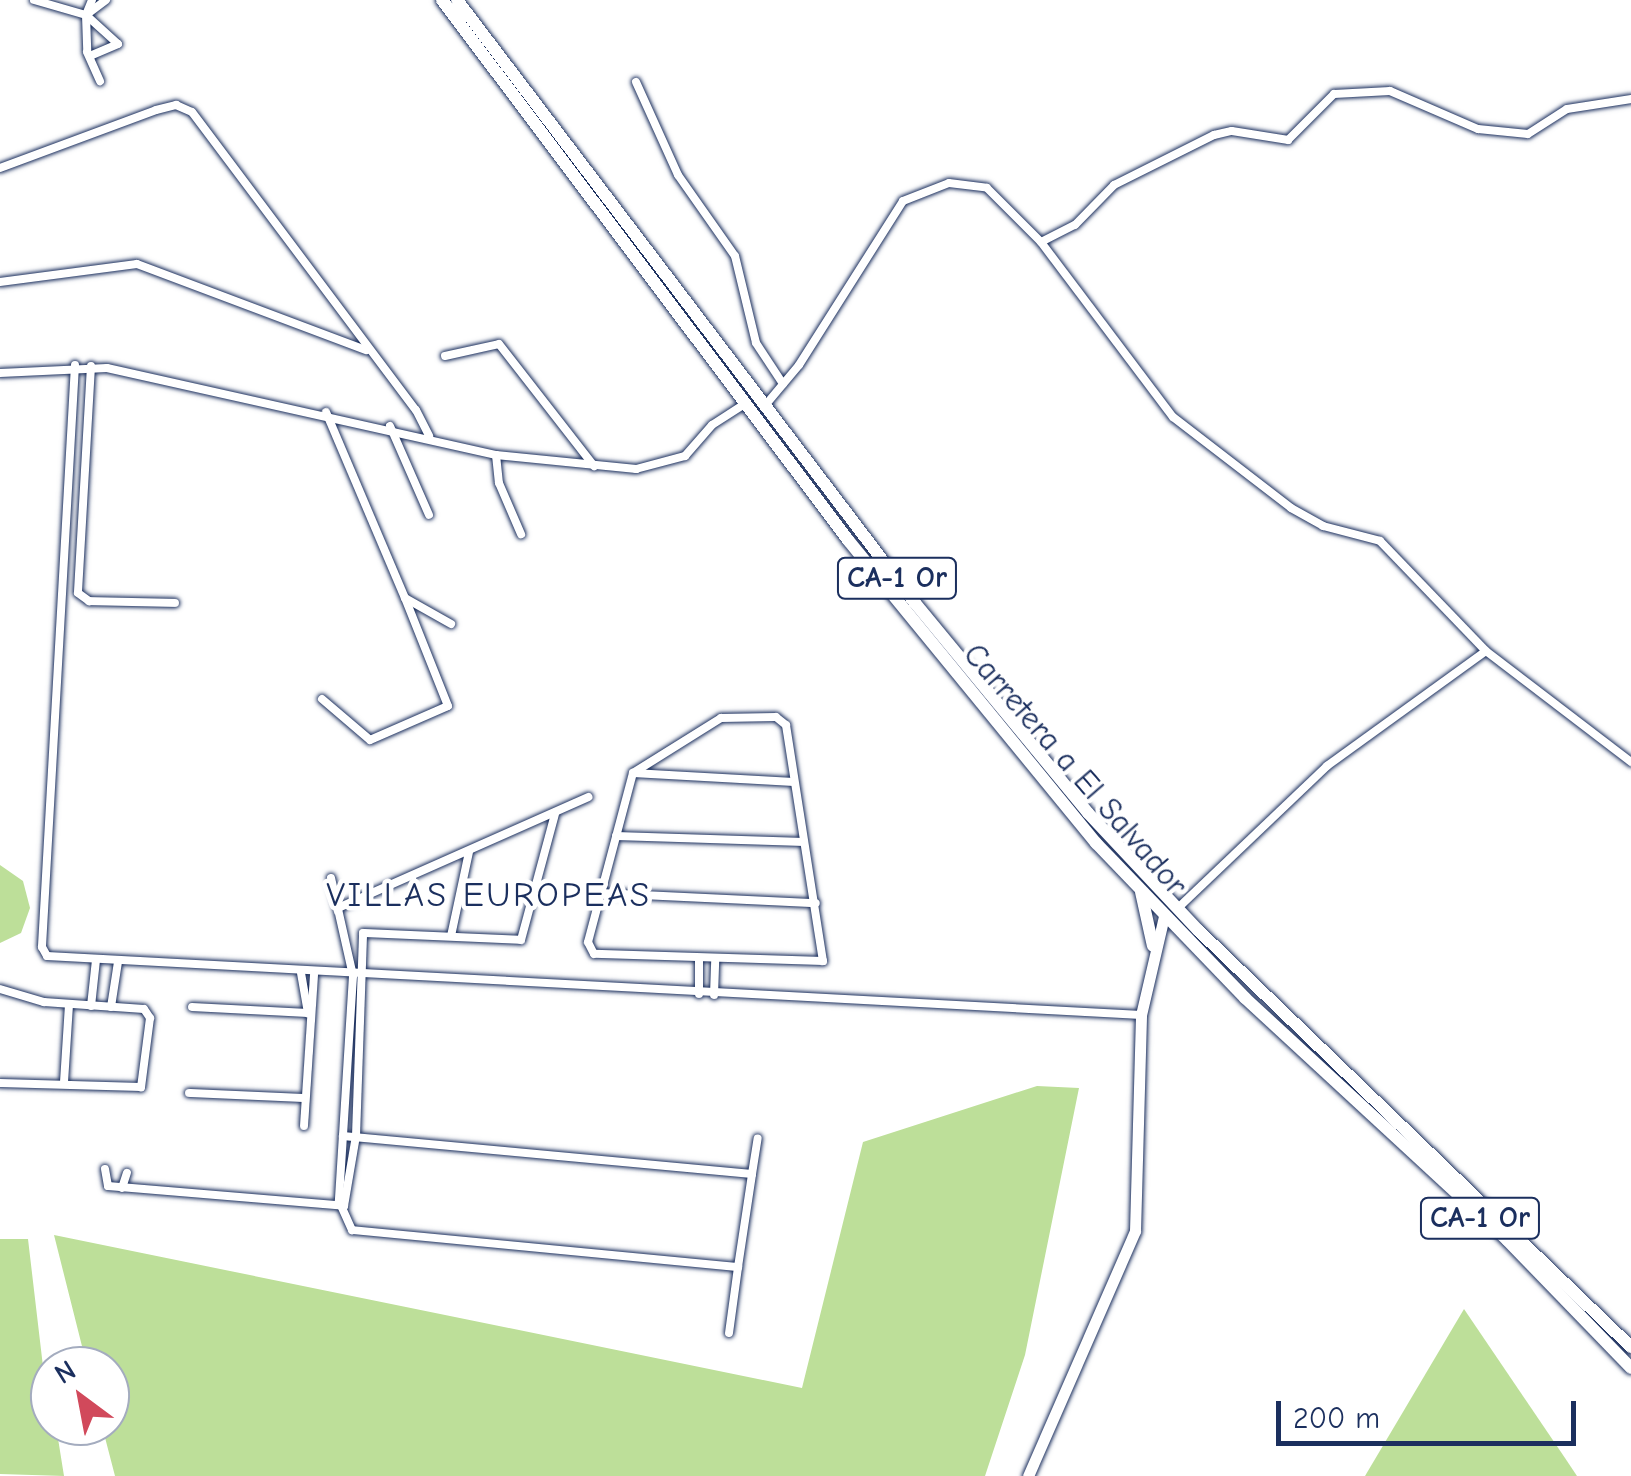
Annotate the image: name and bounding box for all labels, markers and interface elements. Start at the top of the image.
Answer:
road number: CA-1 Or [834,553,960,603]
street label: Carretera a El Salvador [955,636,1195,904]
district label: VILLAS EUROPEAS [326,874,652,916]
road number: CA-1 Or [1418,1193,1542,1243]
north arrow [30,1346,130,1446]
text: N [49,1354,81,1391]
scale bar [1281,1381,1581,1443]
text: 200 m [1293,1401,1380,1436]

